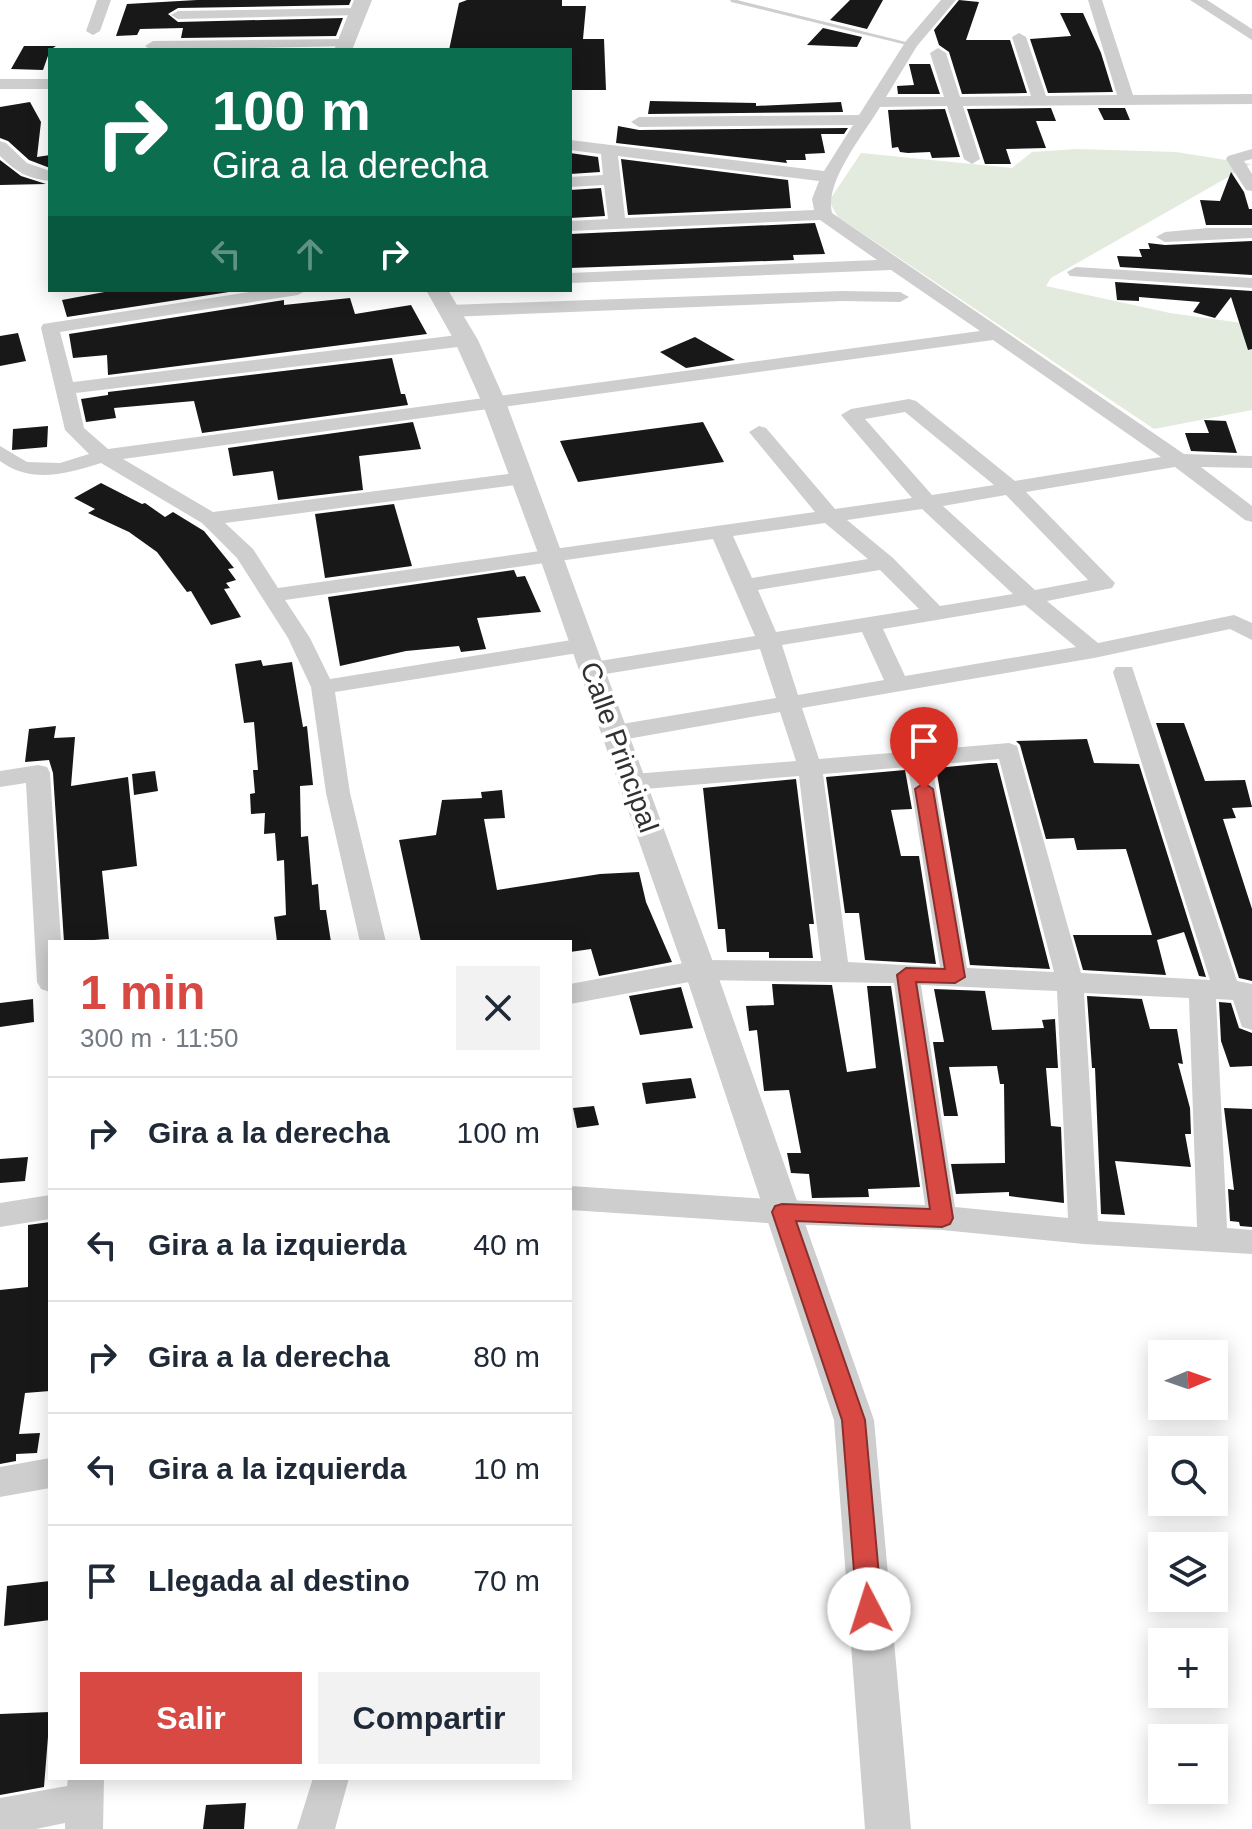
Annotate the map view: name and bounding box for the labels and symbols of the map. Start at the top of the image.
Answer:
street label: Calle Principal [574,658,665,837]
pin [890,707,958,789]
north arrow [1148,1340,1228,1420]
position arrow [827,1567,911,1651]

